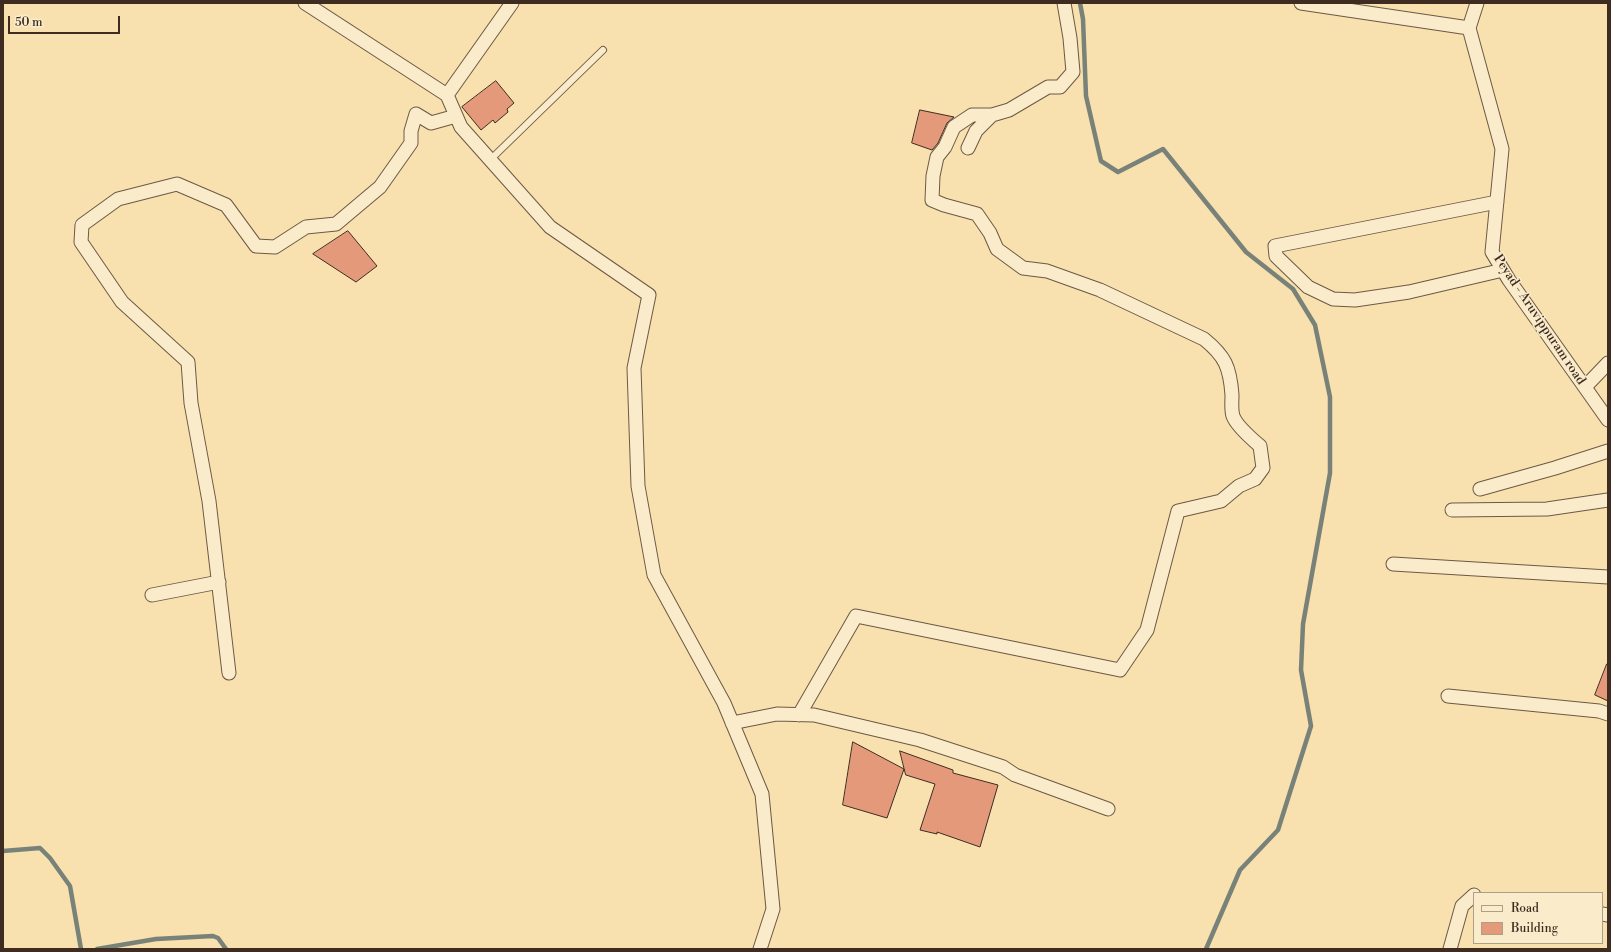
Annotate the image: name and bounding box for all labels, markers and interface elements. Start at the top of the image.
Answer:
scale bar [10,8,122,34]
text: 50 m [15,15,43,30]
street label: Peyad - Aruvippuram road [1490,252,1588,388]
legend [1473,892,1603,944]
text: Road [1511,901,1539,916]
text: Building [1511,921,1558,936]

